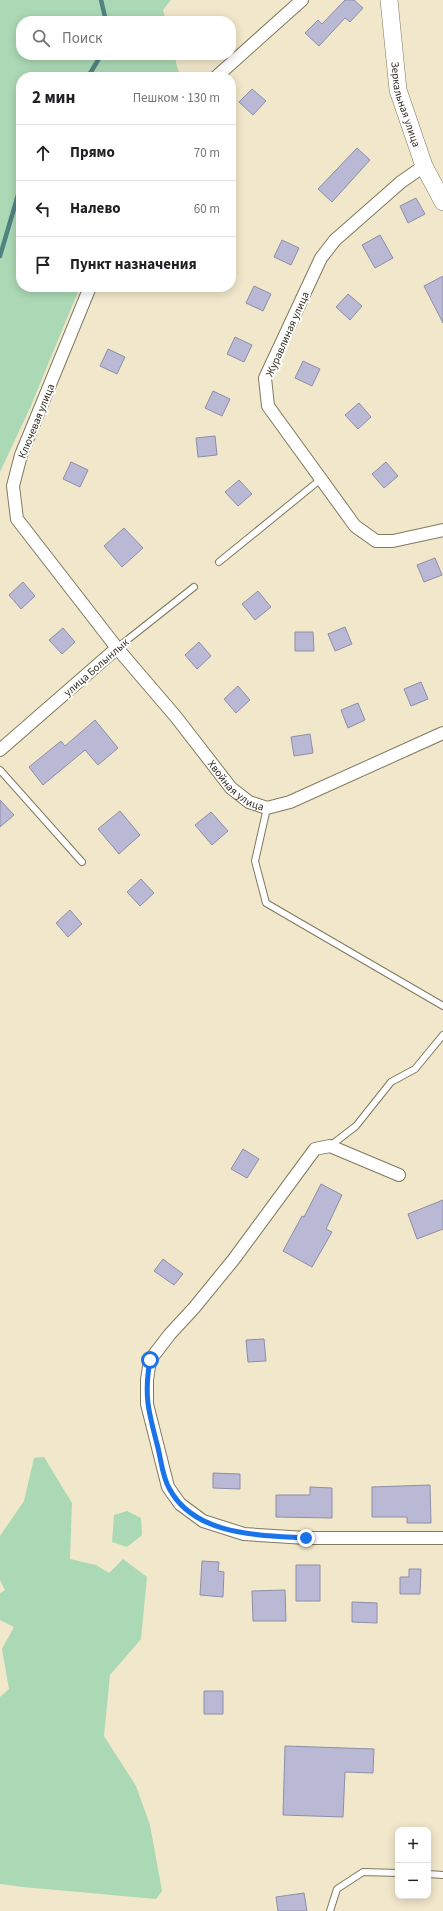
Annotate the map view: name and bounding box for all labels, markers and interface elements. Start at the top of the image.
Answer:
search box [16,16,236,60]
icon: search [30,27,52,49]
text: Поиск [62,28,103,49]
street label: Зеркальная улица [387,61,424,149]
text: 2 мин [32,86,75,110]
text: Пешком · 130 m [133,89,220,107]
icon: ahead [32,142,54,164]
text: Прямо [70,142,115,163]
text: 70 m [194,144,220,162]
icon: left [32,198,54,220]
text: Налево [70,198,121,219]
text: 60 m [194,200,220,218]
icon: arrive [32,254,54,276]
text: Пункт назначения [70,254,197,275]
street label: Журавлиная улица [262,289,313,379]
street label: Ключевая улица [15,382,58,461]
street label: улица Болынлык [61,635,132,700]
street label: Хвойная улица [204,757,266,814]
route start [141,1351,159,1369]
route end [297,1529,315,1547]
map controls [395,1827,431,1899]
button: + [395,1827,431,1863]
button: − [395,1863,431,1899]

